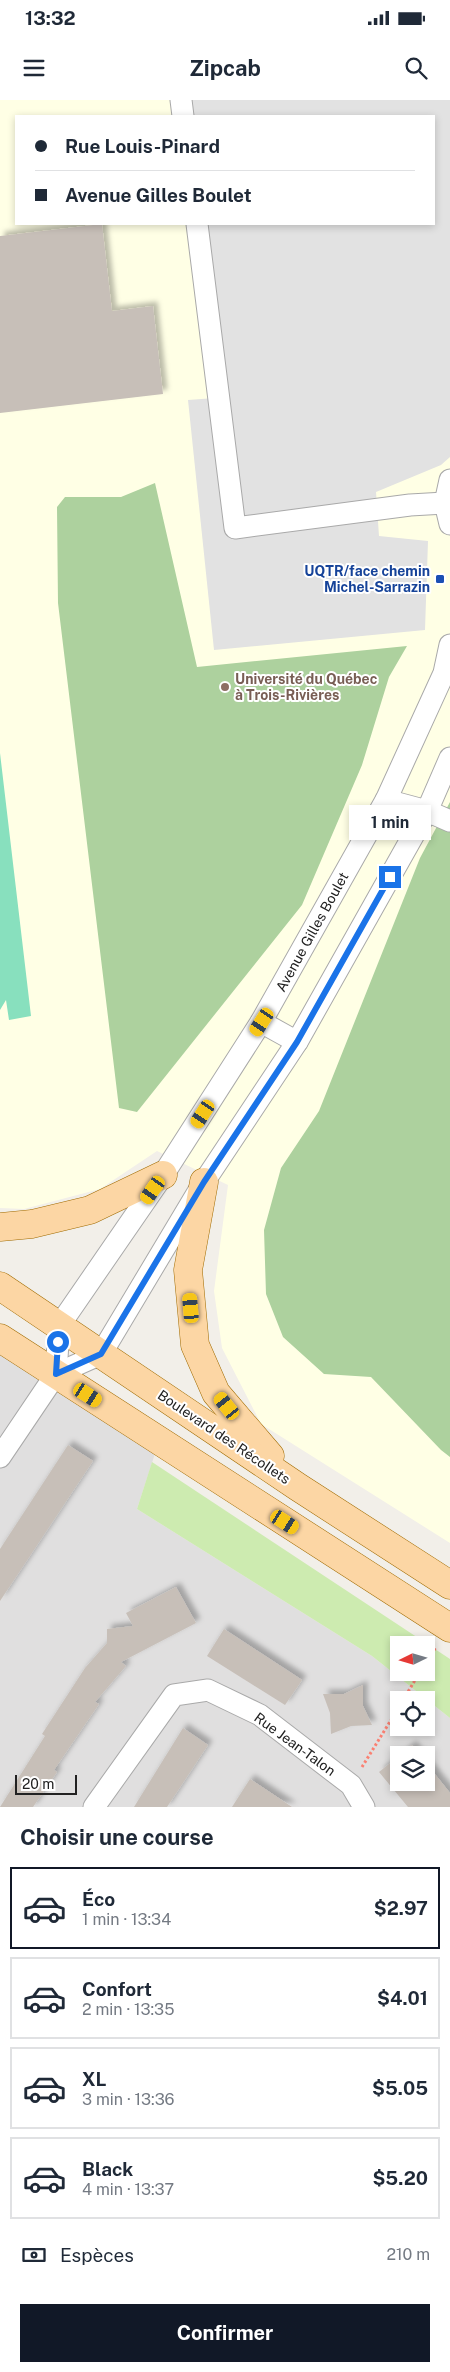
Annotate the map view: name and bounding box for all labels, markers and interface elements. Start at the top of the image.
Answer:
text: 13:32 [25,7,76,29]
icon: menu [20,54,48,82]
icon: search [402,54,430,82]
text: Zipcab [189,55,261,81]
text: Rue Louis-Pinard [65,135,220,157]
text: Avenue Gilles Boulet [65,184,252,206]
place label: UQTR/face chemin Michel-Sarrazin [304,563,430,595]
marker: UQTR/face chemin Michel-Sarrazin [434,573,446,585]
place label: Université du Québec à Trois-Rivières [235,671,378,703]
marker: Université du Québec à Trois-Rivières [219,681,231,693]
callout: 1 min [349,804,431,840]
text: 1 min [371,813,409,832]
route end [379,866,401,888]
street label: Avenue Gilles Boulet [273,870,351,994]
car [247,1005,276,1039]
car [188,1097,217,1131]
car [138,1173,167,1207]
car [182,1292,199,1324]
route start [47,1331,69,1353]
car [71,1381,104,1409]
street label: Boulevard des Récollets [155,1387,293,1487]
car [211,1390,242,1422]
car [268,1508,301,1536]
north arrow [390,1636,435,1681]
map controls [390,1636,435,1791]
button: locate [390,1691,435,1736]
street label: Rue Jean-Talon [251,1709,339,1779]
button: layers [390,1746,435,1791]
scale bar [15,1772,78,1795]
text: 20 m [22,1776,54,1792]
text: Choisir une course [20,1824,214,1850]
icon: car [22,1886,67,1931]
text: Éco [82,1888,115,1910]
text: $2.97 [374,1897,428,1919]
text: 1 min · 13:34 [82,1910,171,1929]
icon: car [22,1976,67,2021]
text: Confort [82,1978,152,2000]
text: $4.01 [377,1987,428,2009]
text: 2 min · 13:35 [82,2000,174,2019]
icon: car [22,2066,67,2111]
text: XL [82,2068,107,2090]
text: $5.05 [372,2077,428,2099]
text: 3 min · 13:36 [82,2090,175,2109]
icon: car [22,2156,67,2201]
text: Black [82,2158,133,2180]
text: $5.20 [372,2167,428,2189]
text: 4 min · 13:37 [82,2180,174,2199]
icon: cash [20,2241,48,2269]
text: Espèces [60,2244,134,2266]
text: 210 m [386,2245,430,2264]
button: Confirmer [20,2304,430,2362]

